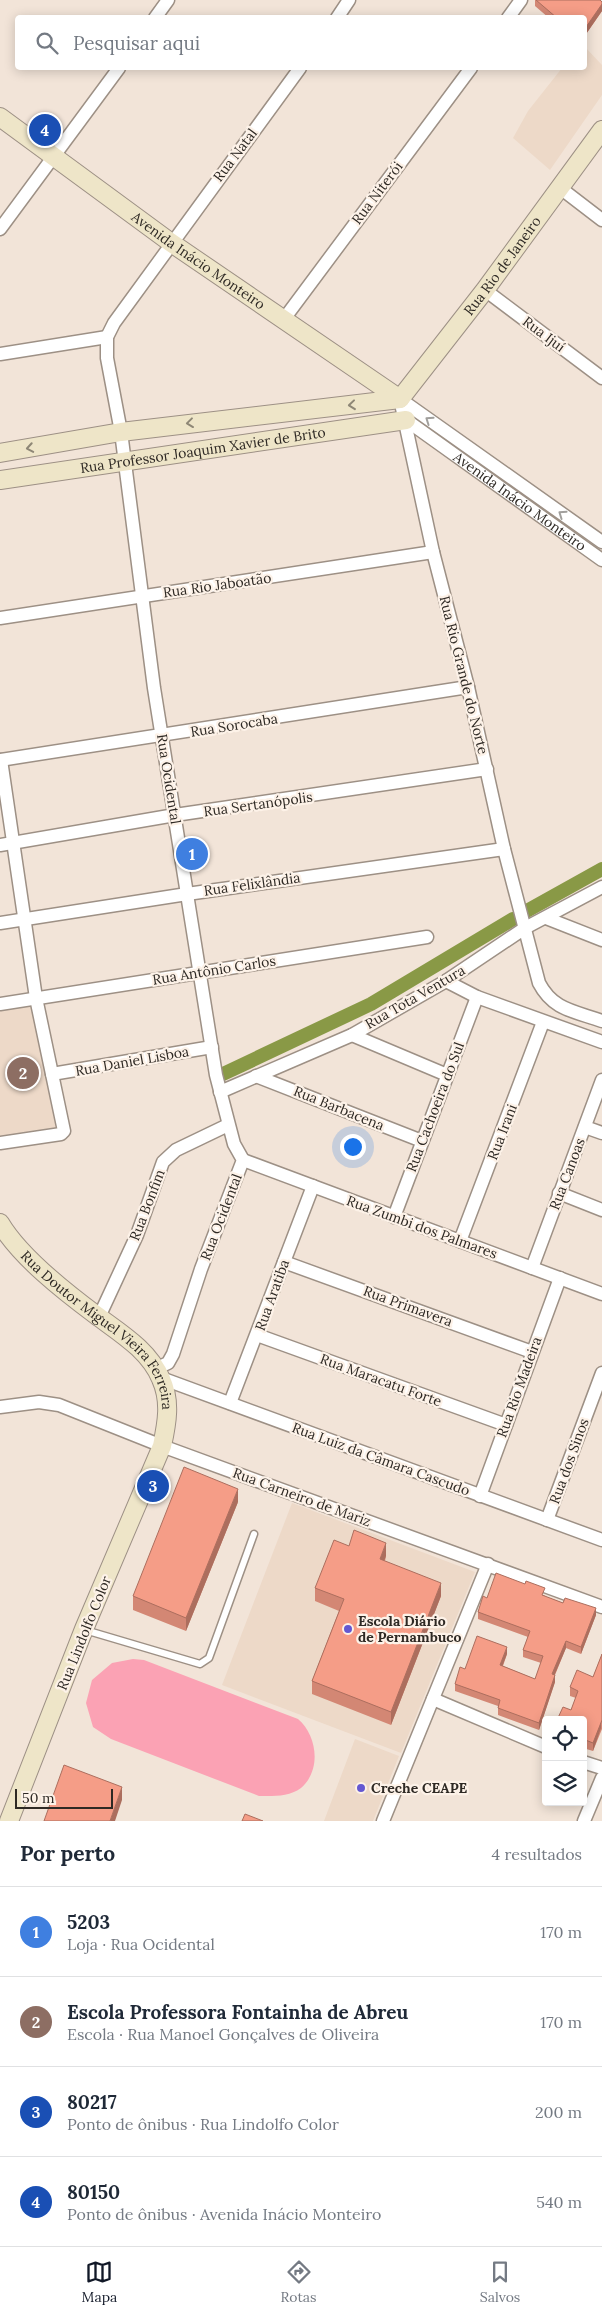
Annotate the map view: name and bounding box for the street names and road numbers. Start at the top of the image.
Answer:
street label: Rua Natal [209,125,261,185]
street label: Rua Niterói [348,158,406,228]
street label: Avenida Inácio Monteiro [127,207,269,313]
street label: Rua Rio de Janeiro [460,213,545,319]
street label: Rua Ijuí [519,312,569,356]
street label: Rua Professor Joaquim Xavier de Brito [79,423,327,477]
street label: Avenida Inácio Monteiro [449,447,590,555]
street label: Rua Rio Jaboatão [162,568,272,602]
street label: Rua Rio Grande do Norte [436,594,493,757]
street label: Rua Sorocaba [189,709,279,741]
street label: Rua Ocidental [153,733,185,826]
street label: Rua Sertanópolis [202,787,314,821]
street label: Rua Felixlândia [203,868,301,900]
street label: Rua Antônio Carlos [151,951,277,989]
street label: Rua Tota Ventura [362,961,468,1033]
street label: Rua Cachoeira do Sul [402,1039,468,1175]
street label: Rua Daniel Lisboa [74,1042,190,1080]
street label: Rua Barbacena [291,1082,387,1134]
street label: Rua Irani [483,1102,521,1162]
street label: Rua Canoas [545,1136,589,1212]
street label: Rua Bonfim [125,1166,169,1243]
street label: Rua Ocidental [196,1171,246,1263]
street label: Rua Zumbi dos Palmares [344,1191,500,1263]
street label: Rua Doutor Miguel Vieira Ferreira [17,1247,176,1410]
street label: Rua Aratiba [251,1257,293,1333]
street label: Rua Primavera [361,1281,455,1331]
street label: Rua Rio Madeira [492,1334,546,1440]
street label: Rua Maracatu Forte [318,1350,445,1411]
street label: Rua dos Sinos [545,1416,593,1506]
street label: Rua Luiz da Câmara Cascudo [290,1418,472,1500]
street label: Rua Carneiro de Mariz [230,1464,374,1530]
street label: Rua Lindolfo Color [53,1573,115,1693]

